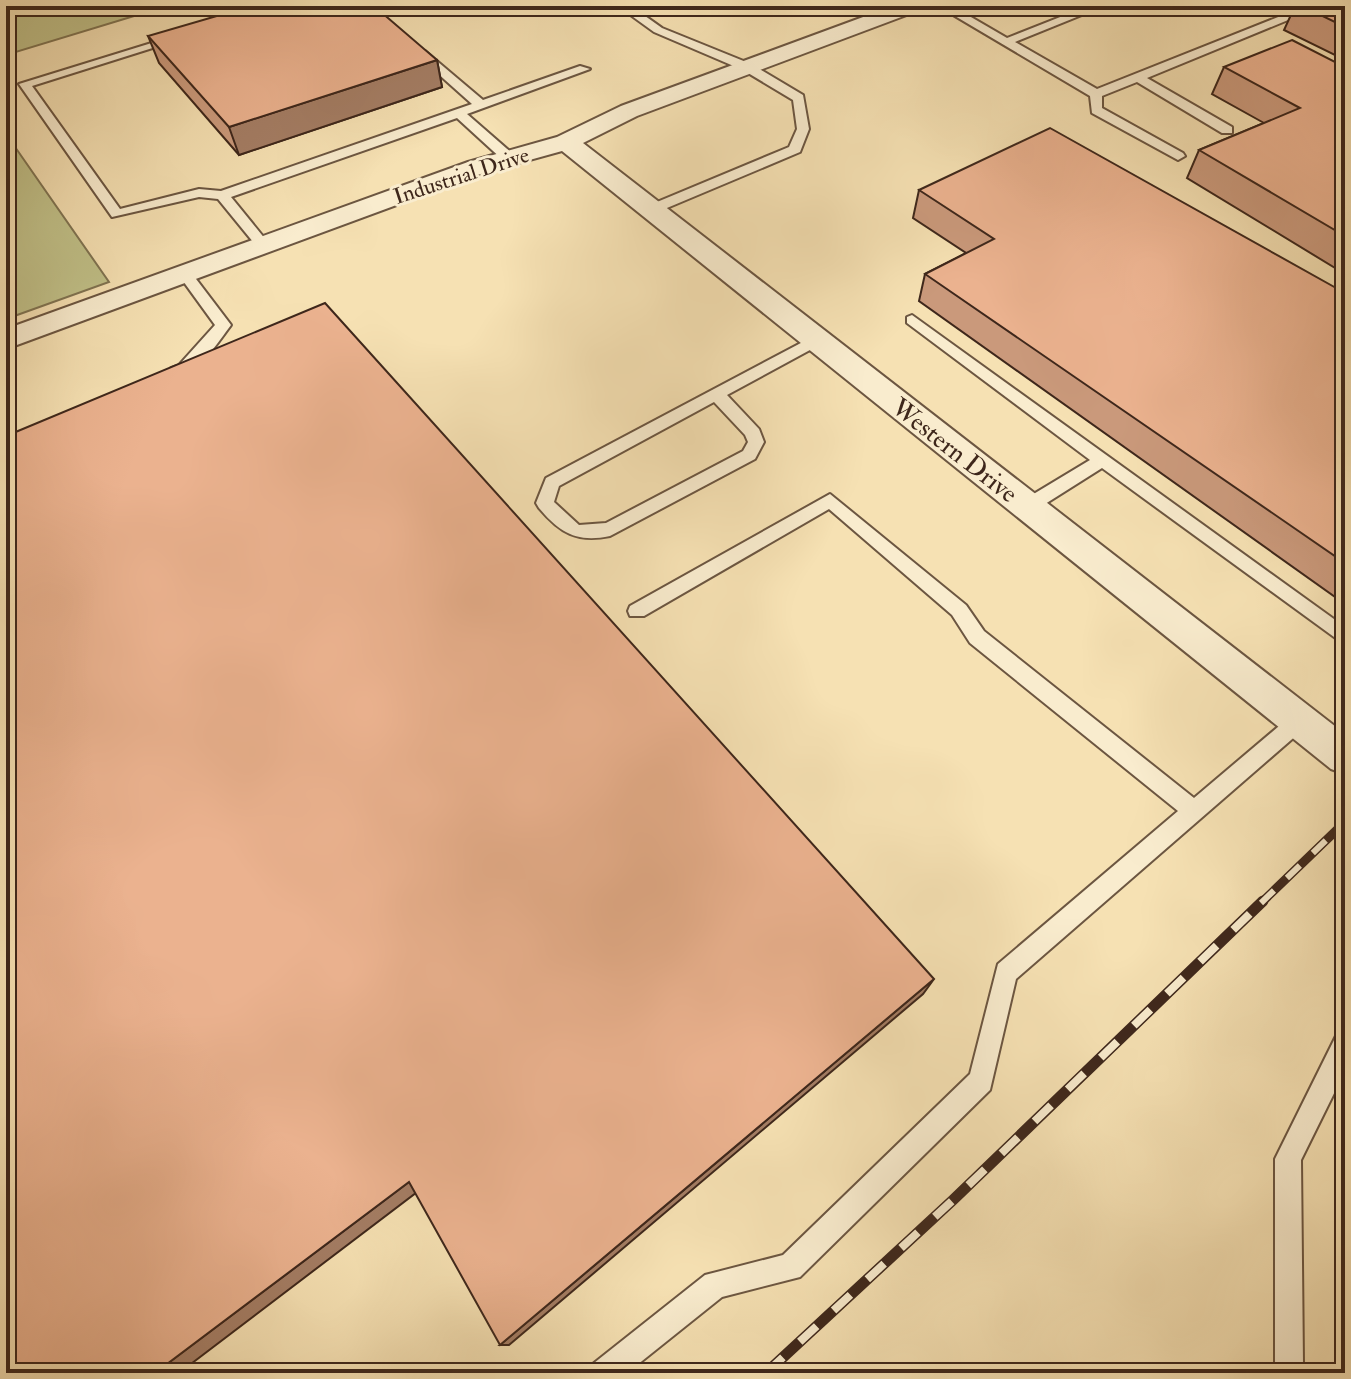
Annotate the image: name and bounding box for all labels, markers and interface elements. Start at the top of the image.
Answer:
street label: Industrial Drive [390,141,533,211]
street label: Western Drive [884,391,1024,510]

